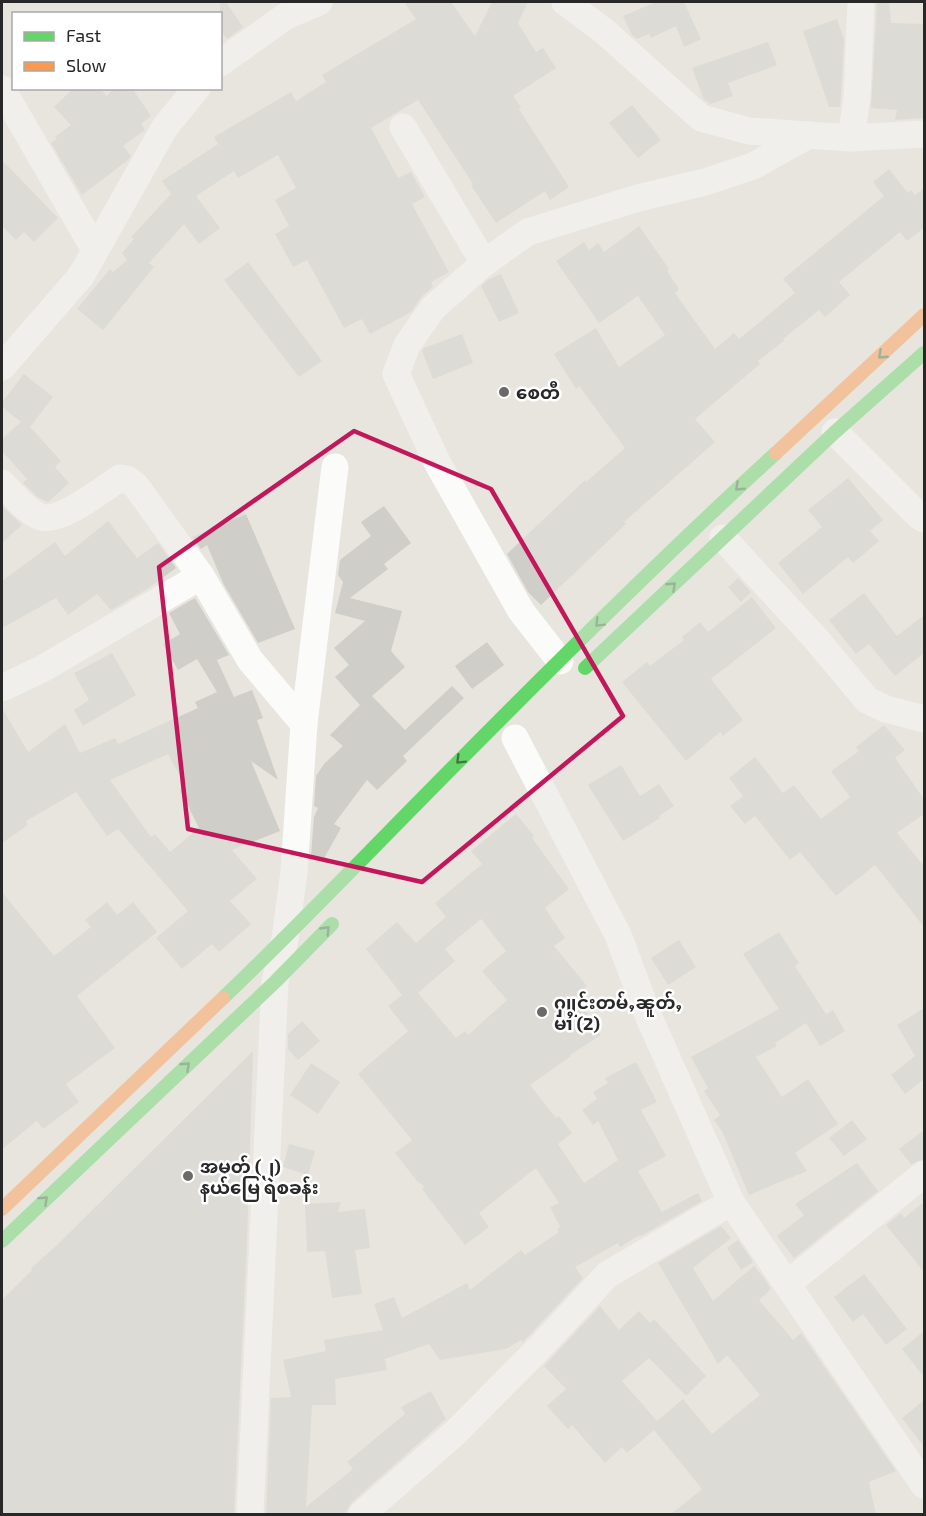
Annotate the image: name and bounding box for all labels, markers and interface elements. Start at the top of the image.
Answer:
legend [12,12,222,90]
text: Fast [66,24,101,46]
text: Slow [66,54,107,76]
one-way arrow [878,348,888,359]
place label: စေတီ [516,381,560,403]
marker: စေတီ [497,385,511,399]
one-way arrow [735,480,745,491]
one-way arrow [665,582,676,593]
one-way arrow [595,616,606,627]
one-way arrow [457,753,468,764]
one-way arrow [318,927,329,938]
place label: ႁူင်းတမ်ႇၼူတ်ႇ မၢႆ (2) [554,991,683,1034]
marker: ႁူင်းတမ်ႇၼူတ်ႇ မၢႆ (2) [535,1005,549,1019]
one-way arrow [178,1063,189,1074]
place label: အမှတ် (၂) နယ်မြေ ရဲစခန်း [200,1155,319,1202]
marker: အမှတ် (၂) နယ်မြေ ရဲစခန်း [181,1169,195,1183]
one-way arrow [37,1197,48,1208]

